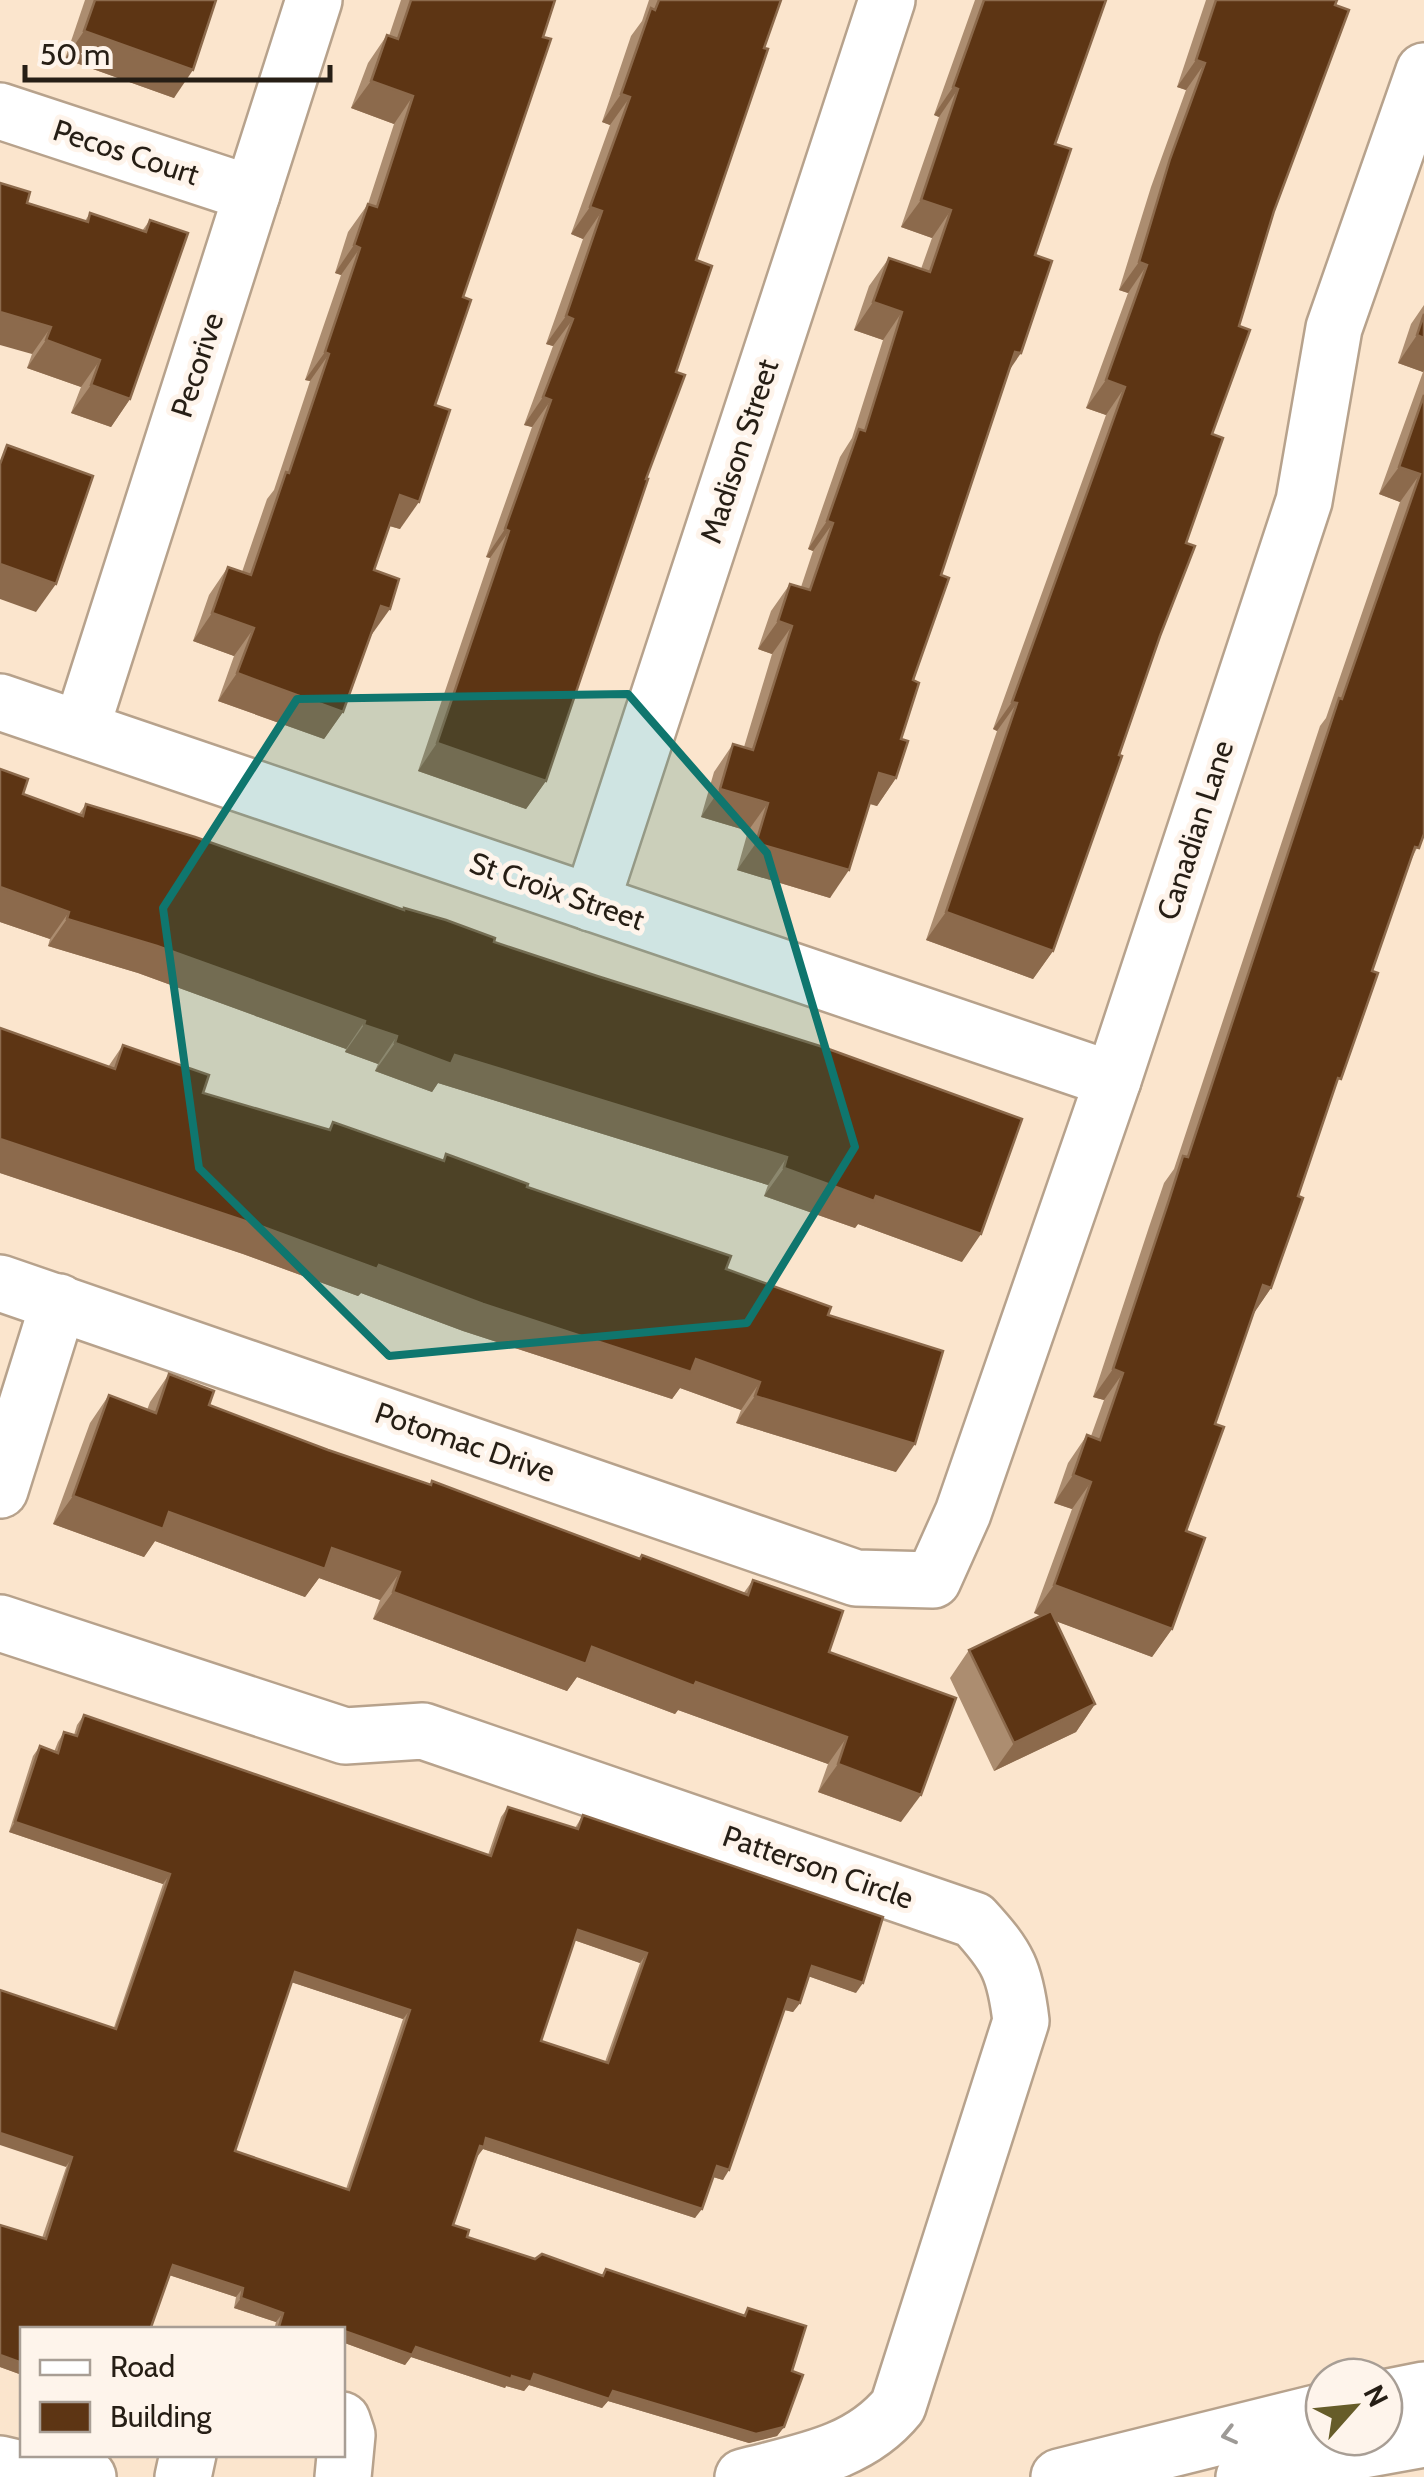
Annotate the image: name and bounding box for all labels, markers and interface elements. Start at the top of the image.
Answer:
scale bar [25,20,330,82]
text: 50 m [40,36,110,73]
street label: Pecos Court [48,111,204,193]
street label: Pecorive [163,308,231,422]
street label: Madison Street [692,354,786,548]
street label: Canadian Lane [1149,736,1241,924]
street label: St Croix Street [465,844,649,938]
street label: Potomac Drive [370,1394,560,1490]
street label: Patterson Circle [718,1817,918,1917]
legend [20,2327,345,2457]
text: Road [110,2348,175,2385]
north arrow [1304,2357,1404,2457]
text: N [1357,2379,1396,2412]
text: Building [110,2398,213,2435]
one-way arrow [1221,2423,1238,2444]

